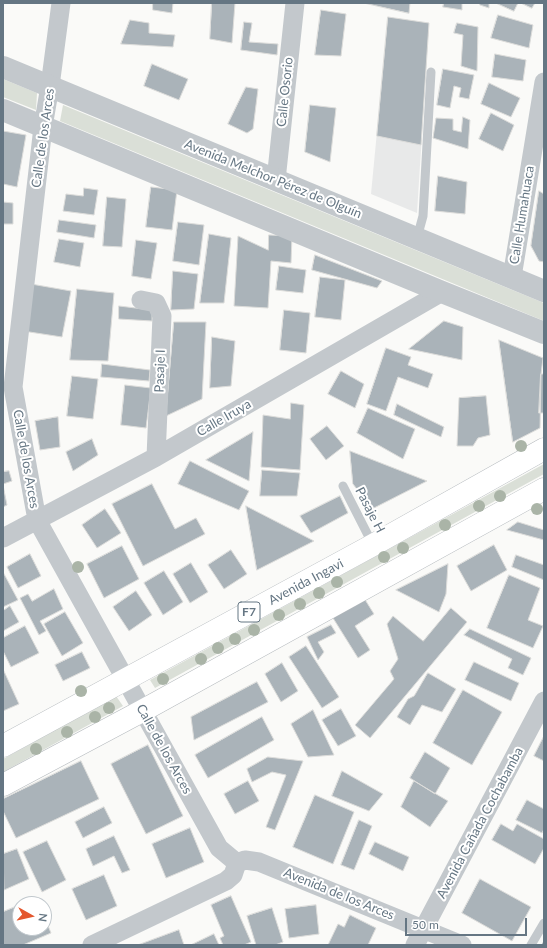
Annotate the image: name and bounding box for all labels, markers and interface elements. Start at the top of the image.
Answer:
street label: Calle Osorio [274,56,296,128]
street label: Calle de los Arces [28,87,58,189]
street label: Avenida Melchor Pérez de Olguín [182,136,364,222]
street label: Calle Humahuaca [507,165,537,265]
street label: Pasaje I [151,349,169,393]
street label: Calle Iruya [194,396,254,440]
street label: Calle de los Arces [10,408,42,510]
street label: Pasaje H [352,484,388,536]
street label: Avenida Ingavi [266,556,346,608]
road number: F7 [238,602,260,622]
street label: Calle de los Arces [133,701,195,797]
street label: Avenida Cañada Cochabamba [433,745,527,901]
street label: Avenida de los Arces [281,865,397,923]
north arrow [12,896,52,936]
scale bar [407,910,529,936]
text: N [36,912,50,923]
text: 50 m [412,917,439,932]

